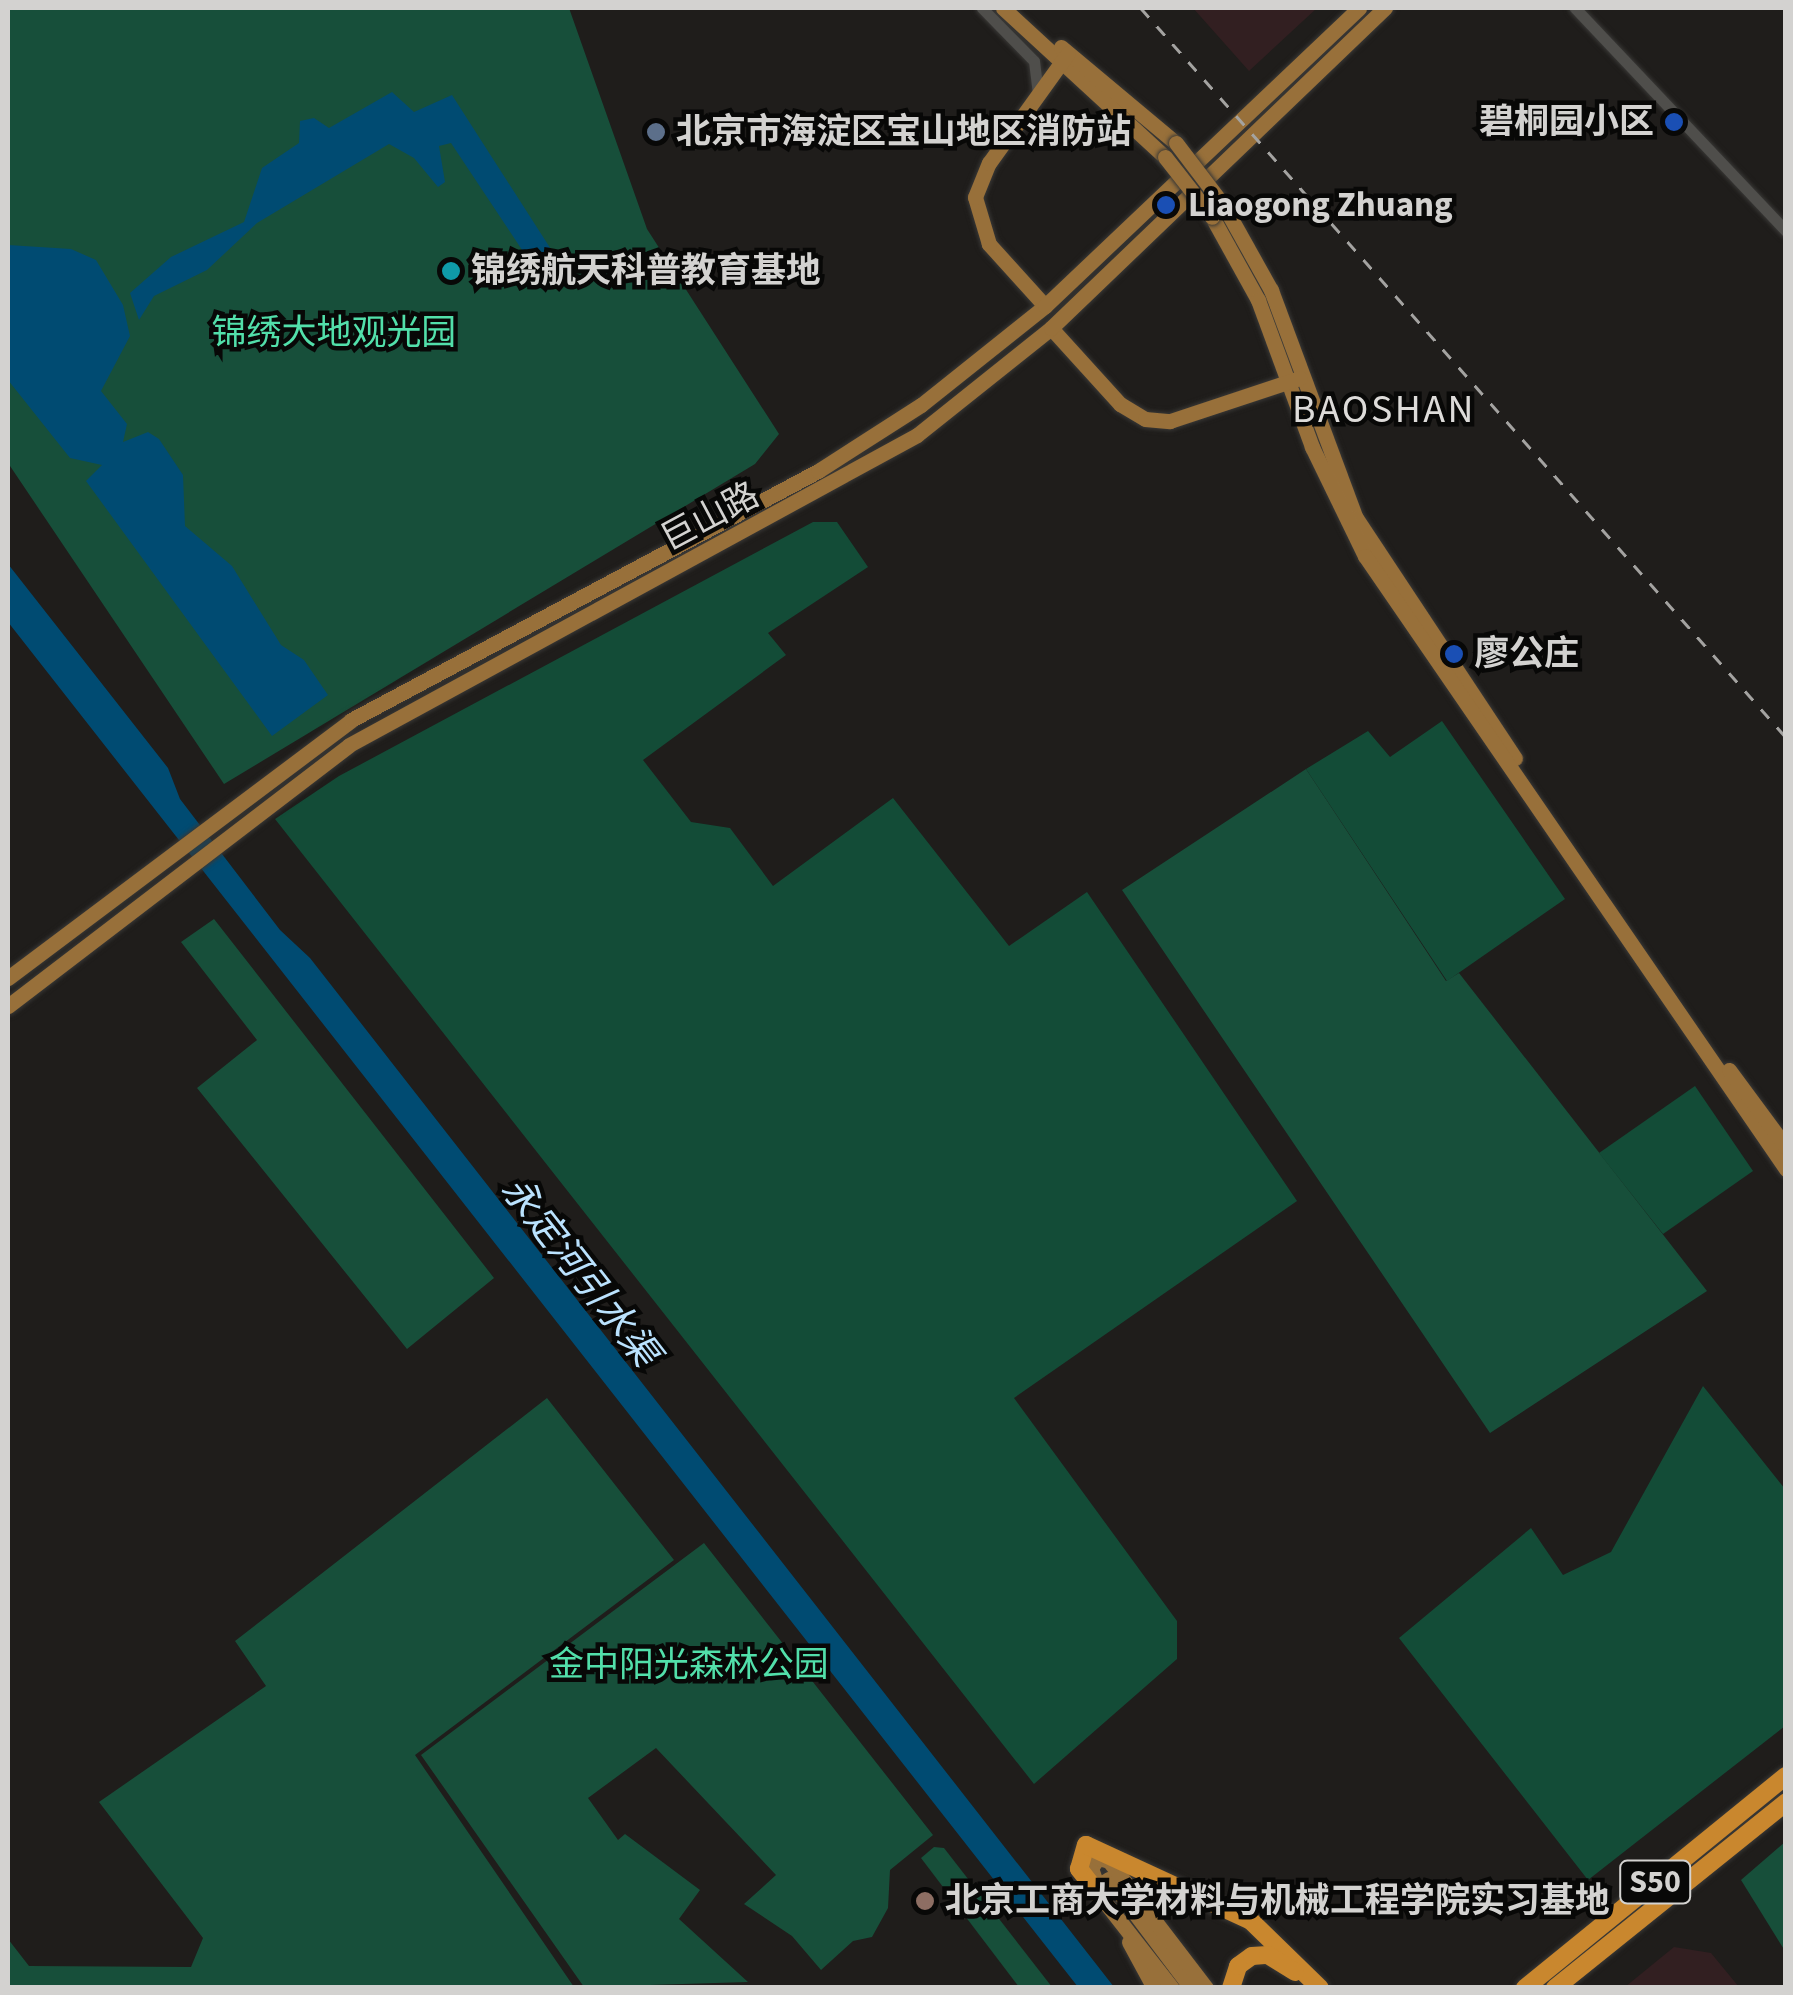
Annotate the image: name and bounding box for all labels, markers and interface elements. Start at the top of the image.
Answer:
place label: 碧桐园小区 [1479,101,1654,143]
place label: 北京市海淀区宝山地区消防站 [676,111,1131,153]
marker: 碧桐园小区 [1663,111,1685,133]
marker: 北京市海淀区宝山地区消防站 [645,121,667,143]
place label: Liaogong Zhuang [1188,184,1453,226]
marker: Liaogong Zhuang [1153,192,1179,218]
place label: 锦绣航天科普教育基地 [471,250,821,292]
marker: 锦绣航天科普教育基地 [440,260,462,282]
park label: 锦绣大地观光园 [212,312,456,354]
district label: BAOSHAN [1292,386,1476,434]
street label: 巨山路 [654,474,766,560]
place label: 廖公庄 [1474,633,1579,675]
marker: 廖公庄 [1443,643,1465,665]
water label: 永定河引水渠 [491,1168,667,1376]
park label: 金中阳光森林公园 [549,1644,829,1686]
road number: S50 [1618,1855,1692,1909]
place label: 北京工商大学材料与机械工程学院实习基地 [945,1880,1610,1922]
marker: 北京工商大学材料与机械工程学院实习基地 [914,1890,936,1912]

